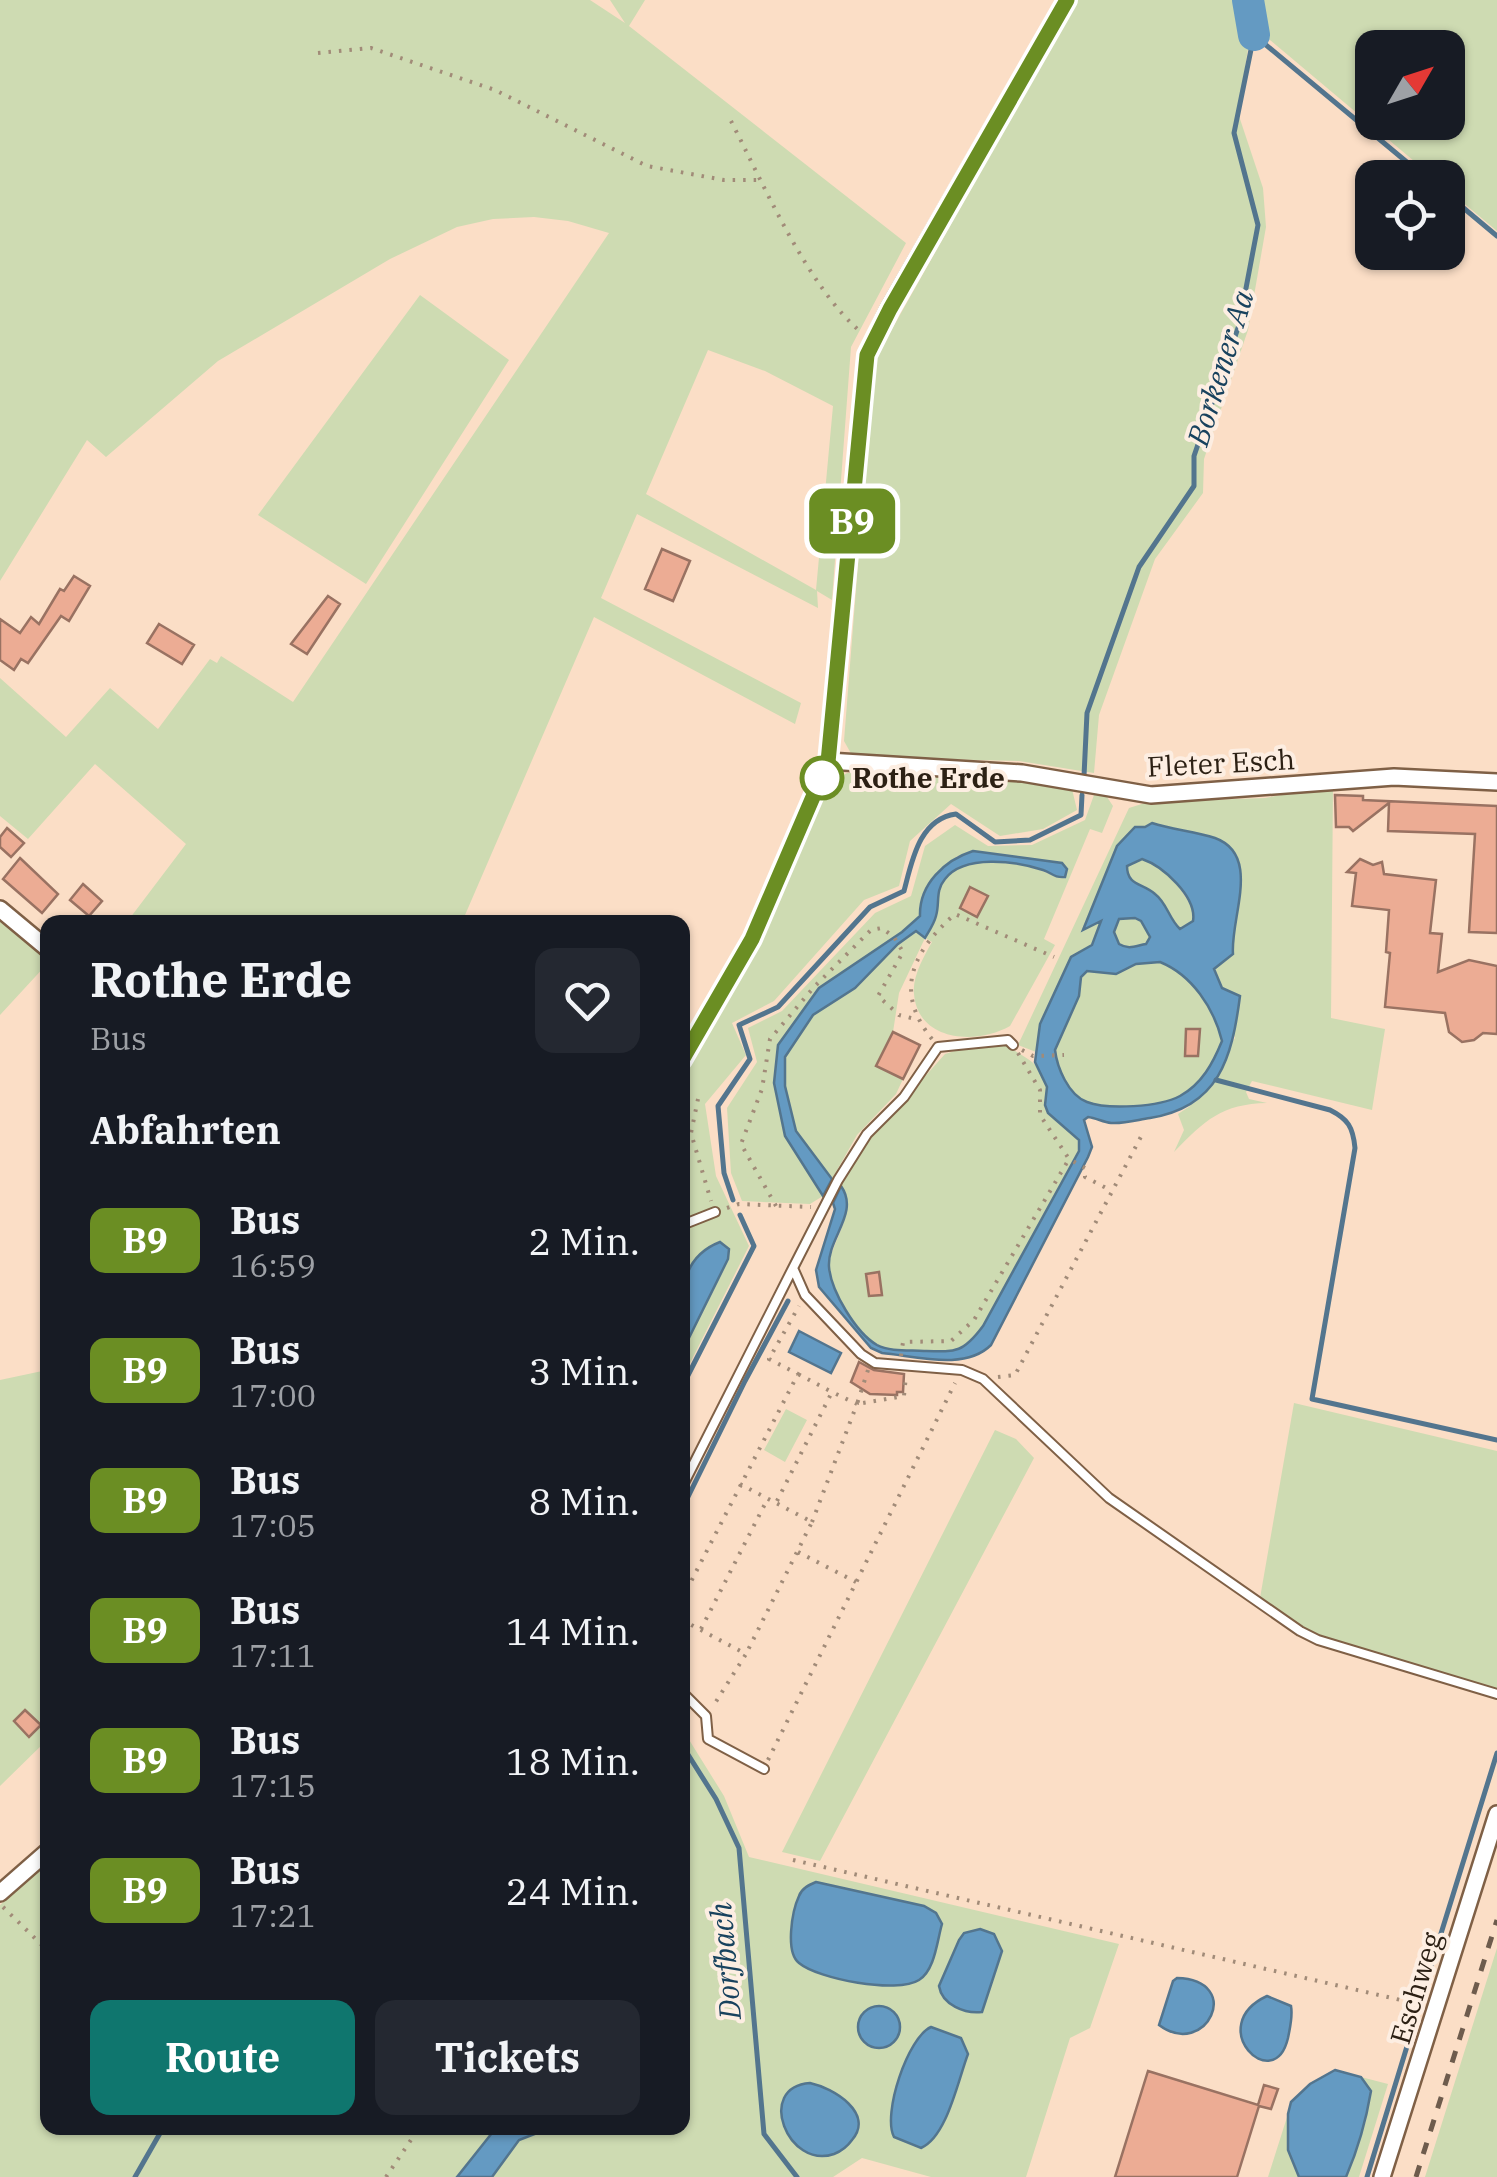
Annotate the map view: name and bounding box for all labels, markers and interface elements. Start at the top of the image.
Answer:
north arrow [1355,30,1465,140]
map controls [1355,30,1465,270]
button: locate [1355,160,1465,270]
water label: Borkener Aa [1177,284,1262,451]
line badge: B9 [807,488,897,554]
text: B9 [829,498,875,544]
street label: Fleter Esch [1146,740,1296,785]
marker: Rothe Erde [801,757,843,799]
place label: Rothe Erde [852,759,1005,796]
text: Rothe Erde [90,948,352,1010]
button: heart [535,948,640,1053]
text: Bus [90,1017,147,1059]
text: Abfahrten [90,1105,281,1154]
text: Bus [230,1195,300,1244]
text: 2 Min. [528,1216,640,1265]
text: B9 [122,1217,168,1263]
text: 16:59 [230,1244,316,1286]
text: Bus [230,1325,300,1374]
text: 3 Min. [528,1346,640,1395]
text: B9 [122,1347,168,1393]
text: 17:00 [230,1374,316,1416]
text: Bus [230,1455,300,1504]
text: 8 Min. [528,1476,640,1525]
text: B9 [122,1477,168,1523]
text: 17:05 [230,1504,316,1546]
text: Bus [230,1585,300,1634]
text: 14 Min. [506,1606,640,1655]
text: B9 [122,1607,168,1653]
text: 17:11 [230,1634,316,1676]
text: Bus [230,1715,300,1764]
text: 18 Min. [506,1736,640,1785]
text: B9 [122,1737,168,1783]
text: 17:15 [230,1764,316,1806]
text: Bus [230,1845,300,1894]
text: 24 Min. [506,1866,640,1915]
text: B9 [122,1867,168,1913]
text: 17:21 [230,1894,316,1936]
water label: Dorfbach [700,1900,749,2023]
street label: Eschweg [1381,1927,1450,2048]
button: Route [90,2000,355,2115]
button: Tickets [375,2000,640,2115]

